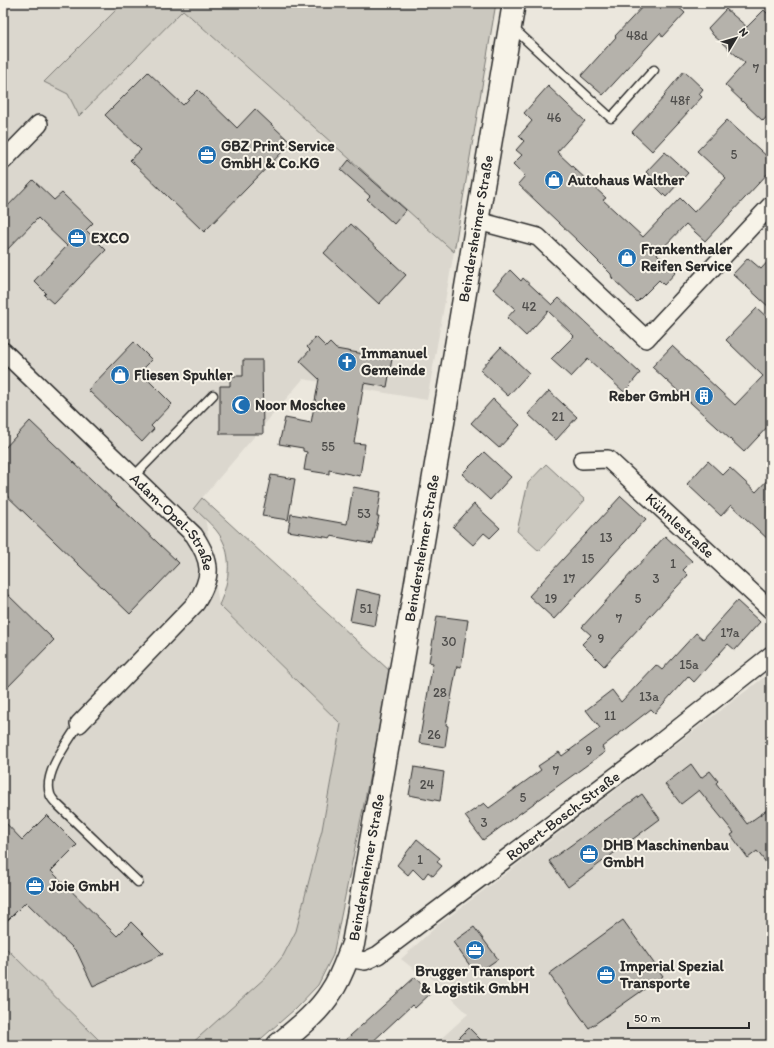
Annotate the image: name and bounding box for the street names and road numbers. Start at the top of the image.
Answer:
street label: Beindersheimer Straße [455,154,497,304]
street label: Adam-Opel-Straße [126,469,217,571]
street label: Beindersheimer Straße [401,473,443,623]
street label: Kühnlestraße [642,489,718,562]
street label: Robert-Bosch-Straße [502,767,623,864]
street label: Beindersheimer Straße [345,792,388,942]

